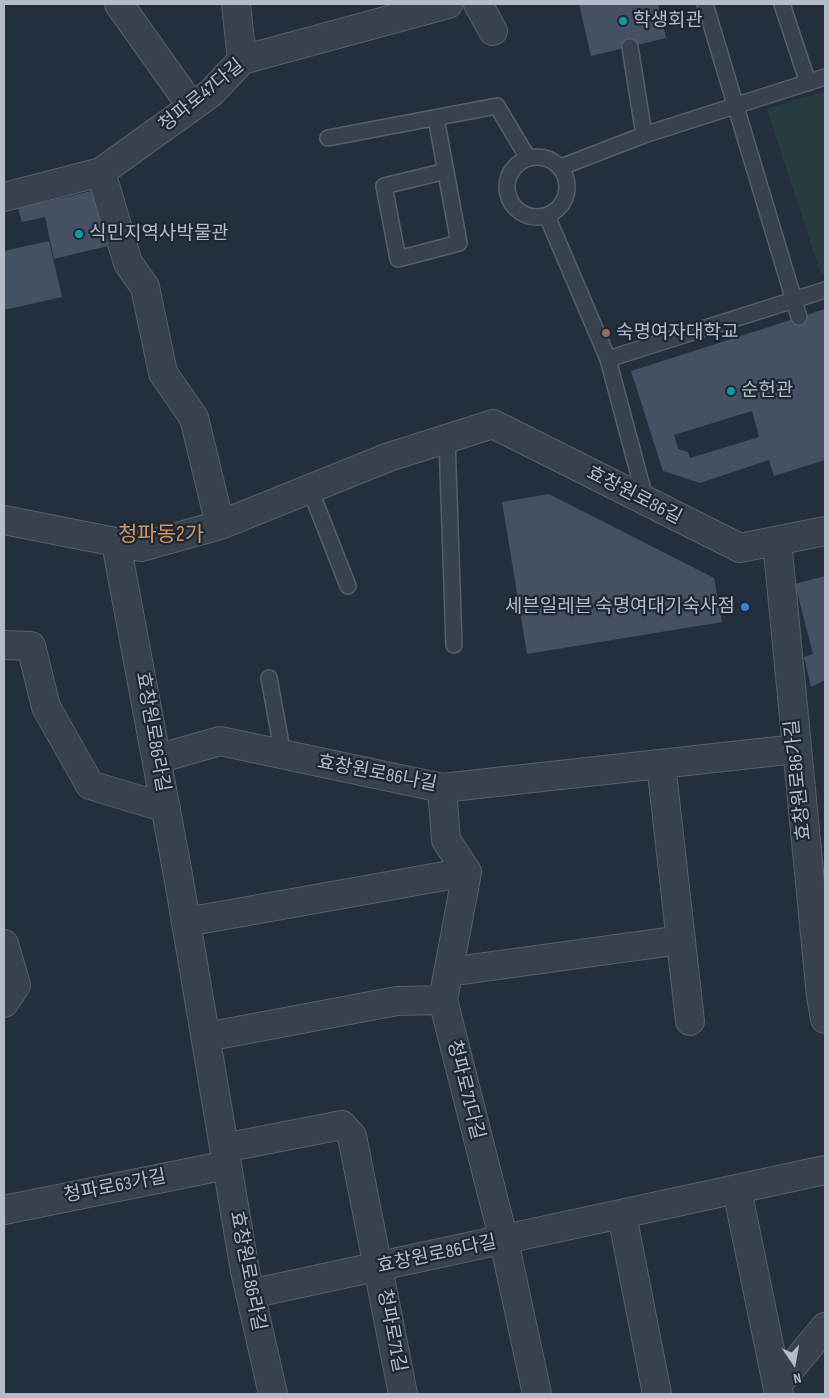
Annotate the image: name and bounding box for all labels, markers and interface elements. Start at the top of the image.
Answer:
place label: 학생회관 [633,10,703,32]
marker: 학생회관 [617,15,629,27]
street label: 청파로47다길 [155,55,249,137]
place label: 식민지역사박물관 [89,223,229,245]
marker: 식민지역사박물관 [73,228,85,240]
place label: 숙명여자대학교 [616,322,738,344]
marker: 숙명여자대학교 [600,327,612,339]
place label: 순헌관 [741,380,793,402]
marker: 순헌관 [725,385,737,397]
street label: 효창원로86길 [582,462,686,530]
district label: 청파동2가 [118,523,204,549]
place label: 세븐일레븐 숙명여대기숙사점 [505,596,735,618]
marker: 세븐일레븐 숙명여대기숙사점 [739,601,751,613]
street label: 효창원로86라길 [130,670,174,794]
street label: 효창원로86가길 [781,718,817,842]
street label: 효창원로86나길 [315,751,439,797]
street label: 청파로71다길 [442,1038,488,1142]
street label: 청파로63가길 [62,1166,168,1208]
street label: 효창원로86라길 [224,1209,270,1333]
street label: 효창원로86다길 [375,1231,499,1279]
street label: 청파로71길 [372,1287,410,1375]
north arrow [769,1338,819,1388]
text: N [792,1369,803,1387]

